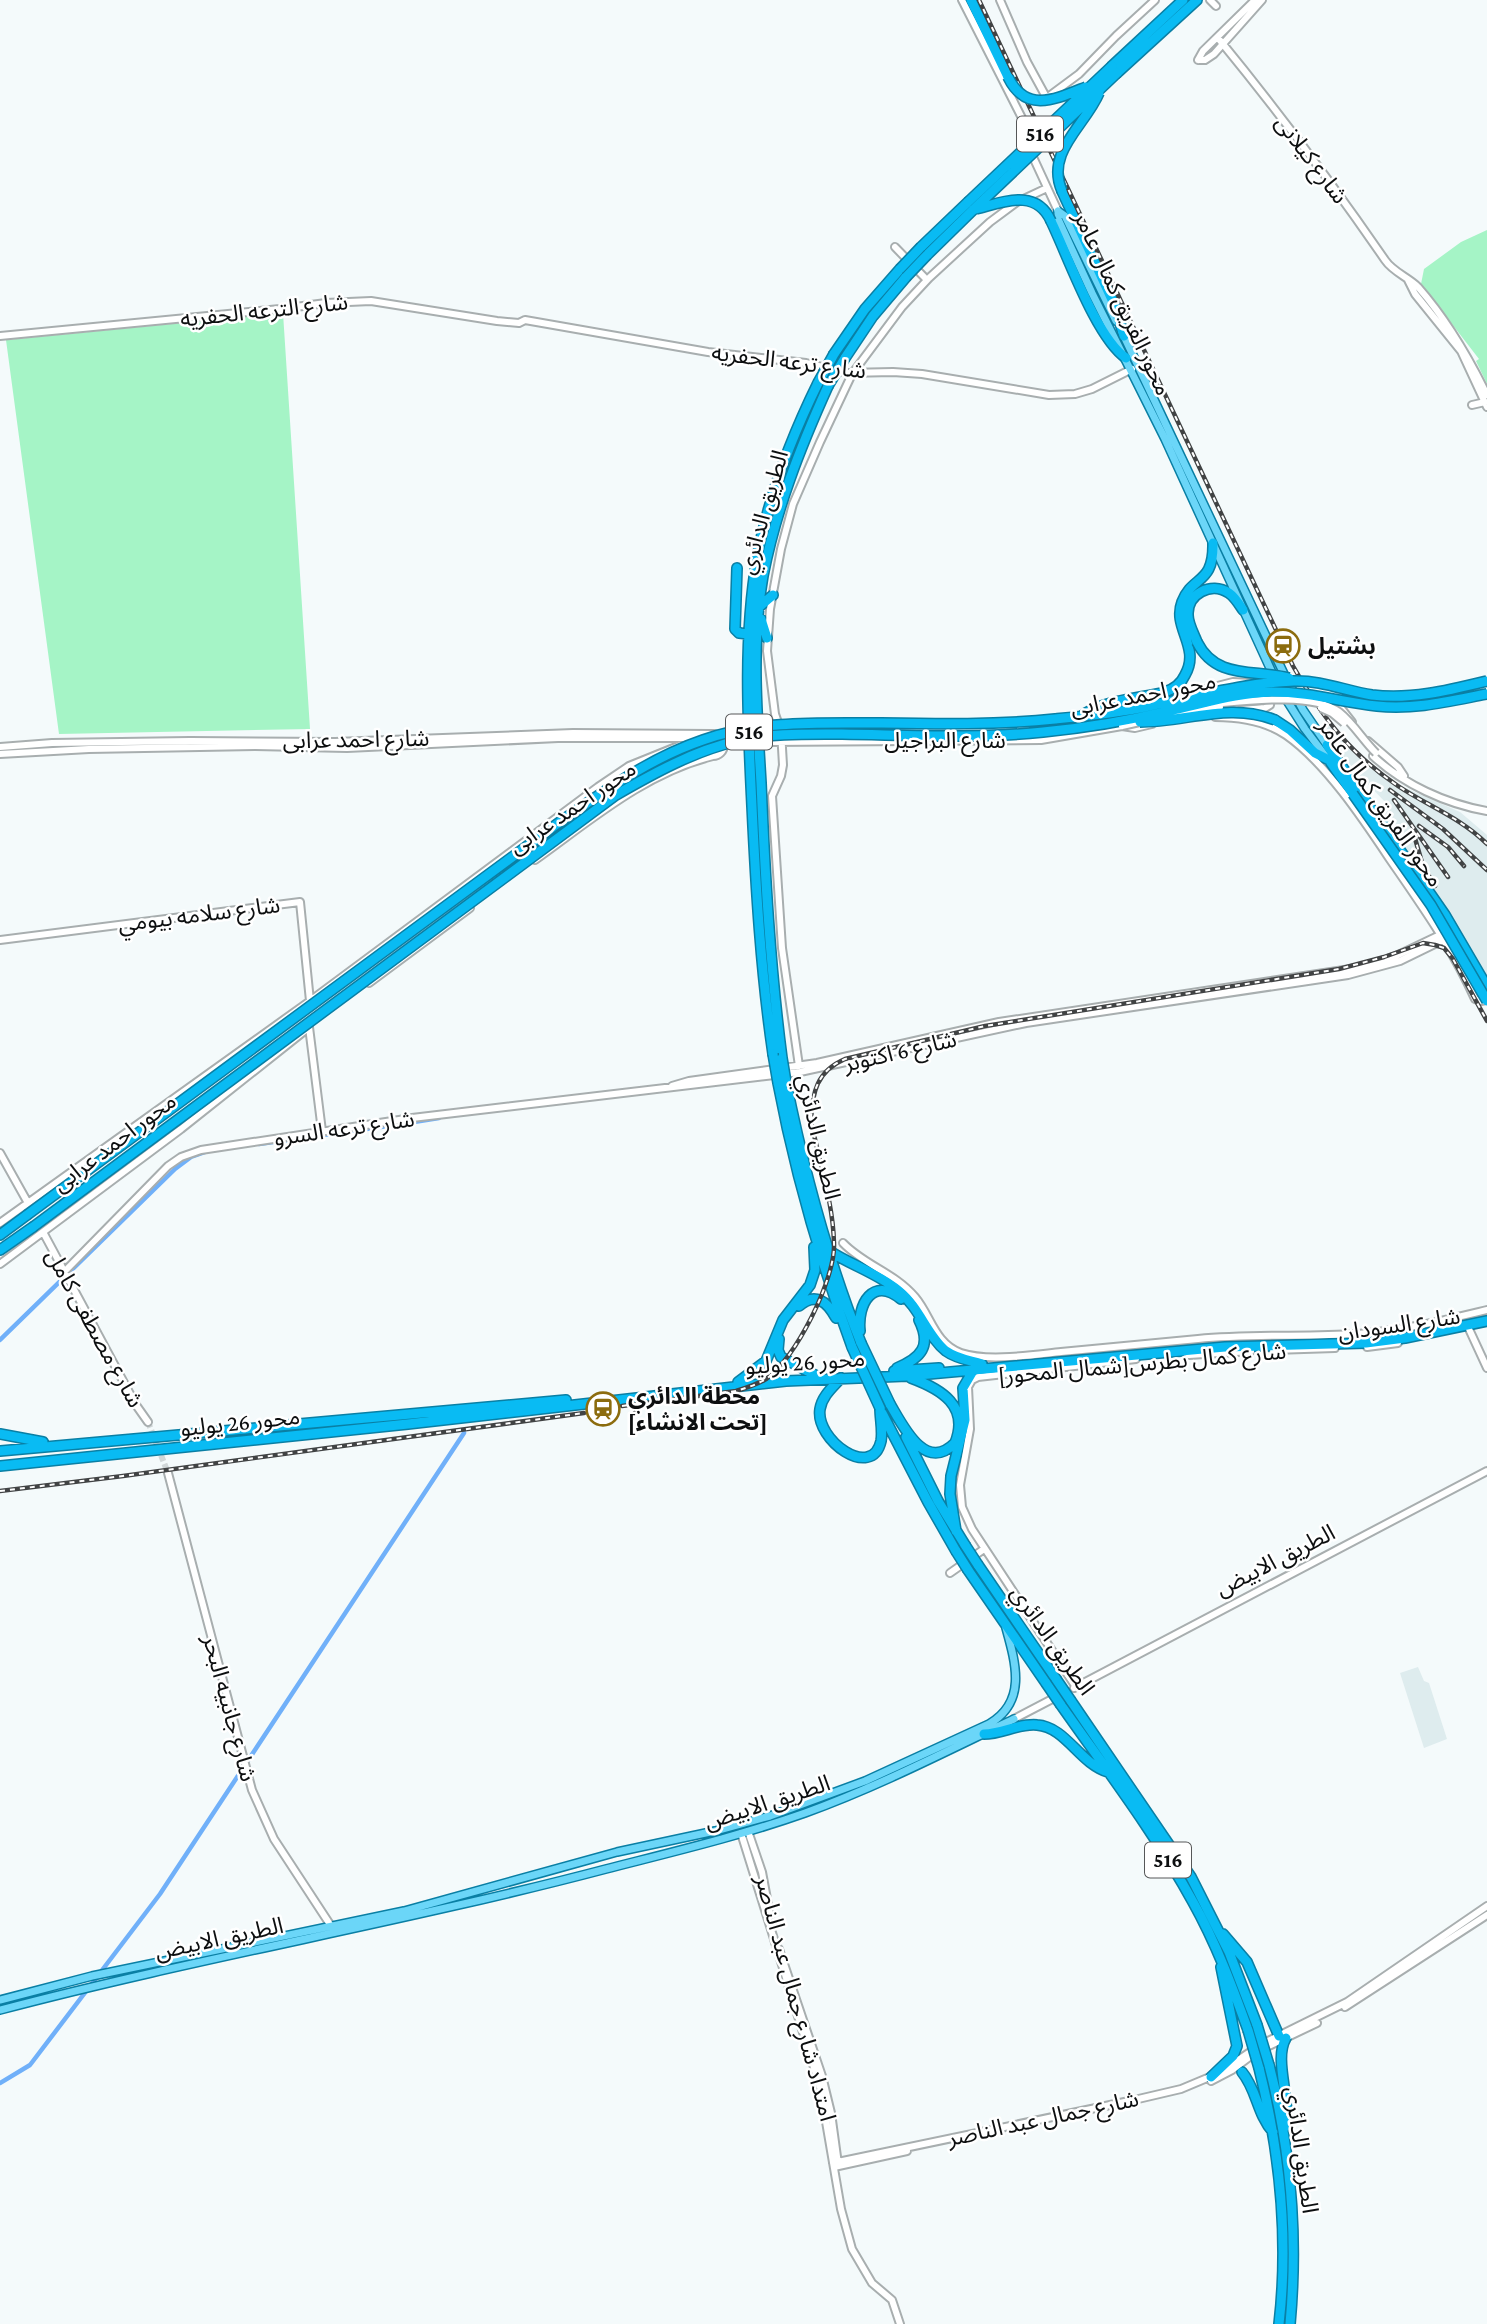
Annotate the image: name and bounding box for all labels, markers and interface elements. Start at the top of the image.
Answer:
street label: شارع كيلانى [1267,110,1354,211]
road number: 516 [1017,116,1063,152]
street label: محور الفريق كمال عامر [1068,206,1177,400]
street label: شارع الترعه الحفريه [179,288,350,336]
street label: شارع ترعه الحفريه [710,339,868,387]
street label: الطريق الدائري [733,447,797,578]
station icon: بشتيل [1264,627,1302,665]
place label: بشتيل [1308,633,1376,660]
street label: محور احمد عرابى [1068,667,1218,722]
street label: محور الفريق كمال عامر [1311,712,1449,892]
road number: 516 [726,714,772,750]
street label: شارع احمد عرابى [282,725,430,757]
street label: شارع البراجيل [884,727,1006,757]
street label: محور احمد عرابى [503,755,641,860]
street label: شارع سلامه بيومي [116,891,282,941]
street label: شارع 6 اكتوبر [840,1025,960,1081]
street label: الطريق الدائري [788,1072,846,1203]
street label: محور احمد عرابى [47,1087,181,1198]
street label: شارع ترعه السرو [272,1105,417,1155]
street label: شارع مصطفى كامل [37,1244,149,1414]
street label: شارع السودان [1336,1303,1462,1349]
street label: شارع كمال بطرس[شمال المحور] [997,1337,1288,1393]
street label: محور 26 يوليو [744,1345,866,1380]
place label: محطة الدائري [تحت الانشاء] [628,1383,767,1435]
station icon: محطة الدائري [تحت الانشاء] [584,1390,622,1428]
street label: محور 26 يوليو [179,1403,301,1442]
street label: الطريق الابيض [1211,1519,1340,1602]
street label: الطريق الدائري [1002,1580,1100,1702]
street label: شارع جانبيه البحر [194,1631,262,1785]
street label: الطريق الابيض [701,1769,833,1836]
road number: 516 [1145,1842,1191,1878]
street label: امتداد شارع جمال عبد الناصر [746,1871,841,2125]
street label: الطريق الابيض [152,1912,286,1965]
street label: شارع جمال عبد الناصر [944,2085,1142,2155]
street label: الطريق الدائري [1276,2085,1324,2216]

